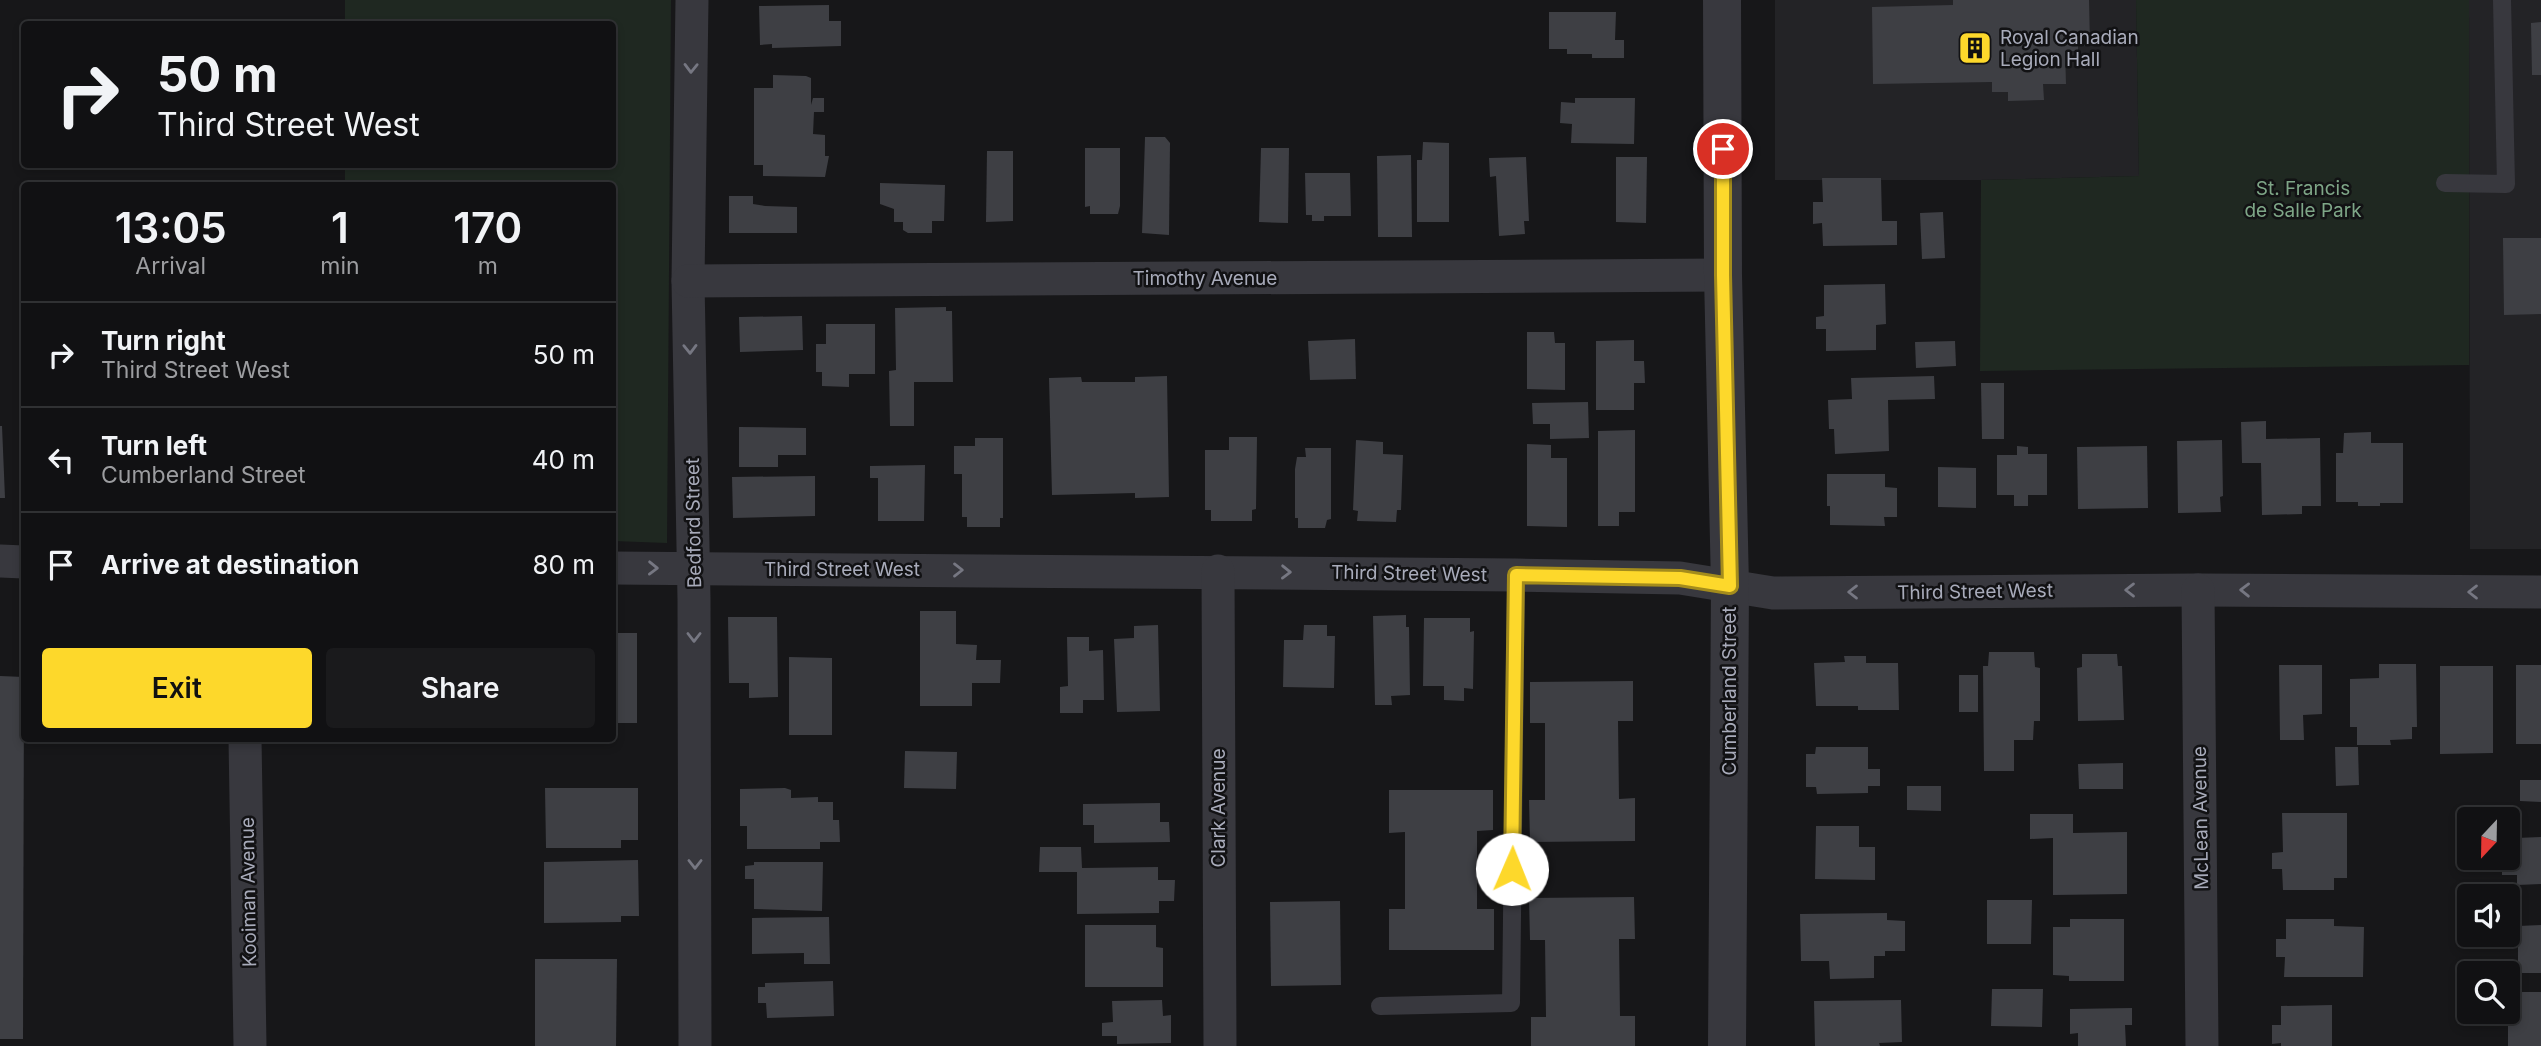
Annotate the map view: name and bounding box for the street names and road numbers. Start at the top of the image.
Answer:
street label: Timothy Avenue [1133,267,1277,290]
street label: Bedford Street [681,458,706,588]
street label: Third Street West [764,558,920,581]
street label: Third Street West [1331,561,1487,586]
street label: Third Street West [1897,579,2053,604]
street label: Cumberland Street [1718,606,1741,776]
street label: McLean Avenue [2188,746,2213,890]
street label: Clark Avenue [1207,748,1230,868]
street label: Kooiman Avenue [236,817,261,967]

